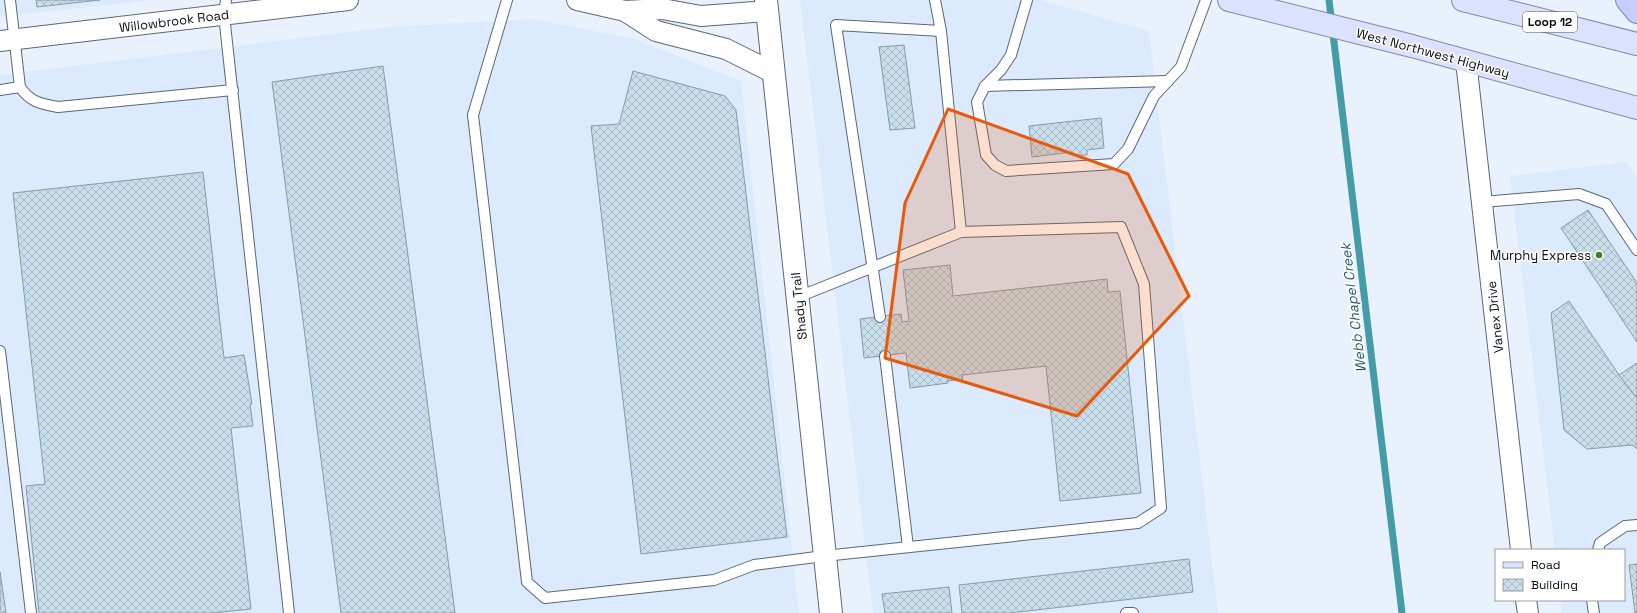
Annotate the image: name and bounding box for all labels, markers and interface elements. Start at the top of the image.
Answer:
street label: Willowbrook Road [118,6,230,36]
road number: Loop 12 [1523,12,1577,32]
street label: West Northwest Highway [1355,24,1511,82]
water label: Webb Chapel Creek [1336,241,1370,374]
place label: Murphy Express [1490,247,1591,264]
marker: Murphy Express [1594,250,1604,260]
street label: Shady Trail [787,271,811,341]
street label: Vanex Drive [1483,280,1507,354]
legend [1495,549,1625,601]
text: Road [1531,557,1560,573]
text: Building [1531,577,1578,593]

